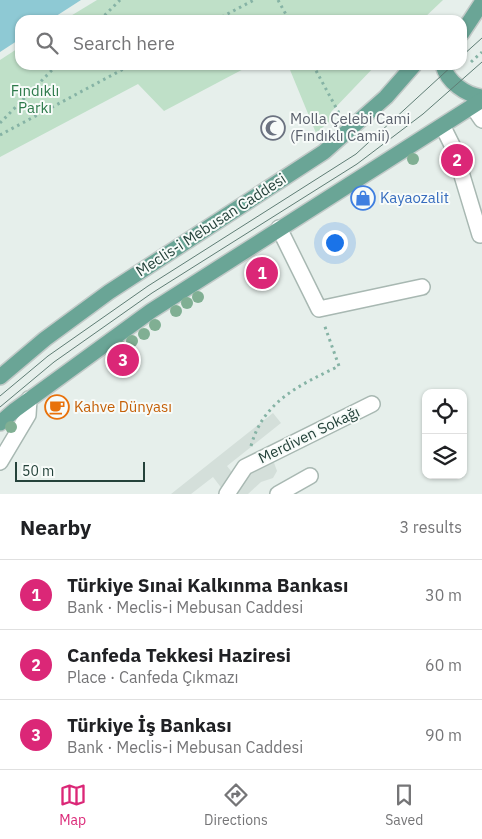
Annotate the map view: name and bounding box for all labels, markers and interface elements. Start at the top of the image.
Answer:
search box [15,15,467,70]
icon: search [33,29,61,57]
text: Search here [73,31,175,55]
park label: Fındıklı Parkı [11,81,59,117]
place label: Molla Çelebi Cami (Fındıklı Camii) [290,109,410,145]
mosque icon: Molla Çelebi Cami (Fındıklı Camii) [260,115,286,141]
pin: 2 [441,141,473,179]
street label: Meclis-i Mebusan Caddesi [132,169,289,280]
shop icon: Kayaozalit [350,185,376,211]
place label: Kayaozalit [380,188,449,207]
your location [322,230,348,256]
pin: 1 [246,254,278,292]
pin: 3 [107,341,139,379]
map controls [422,389,467,479]
button: locate [422,389,467,434]
cafe icon: Kahve Dünyası [44,394,70,420]
place label: Kahve Dünyası [74,397,172,416]
street label: Merdiven Sokağı [255,402,363,467]
button: layers [422,434,467,479]
scale bar [15,459,145,482]
text: 50 m [22,462,54,480]
text: Nearby [20,513,91,541]
text: 3 results [399,517,462,537]
text: Türkiye Sınai Kalkınma Bankası [67,573,348,597]
text: 1 [31,585,41,605]
text: 30 m [425,585,462,605]
text: Bank · Meclis-i Mebusan Caddesi [67,597,303,617]
text: Canfeda Tekkesi Haziresi [67,643,291,667]
text: 2 [31,655,41,675]
text: 60 m [425,655,462,675]
text: Place · Canfeda Çıkmazı [67,667,238,687]
text: Türkiye İş Bankası [67,713,232,737]
text: 3 [31,725,41,745]
text: 90 m [425,725,462,745]
text: Bank · Meclis-i Mebusan Caddesi [67,737,303,757]
tab: Map [59,781,87,829]
tab: Directions [204,781,268,829]
tab: Saved [385,781,423,829]

